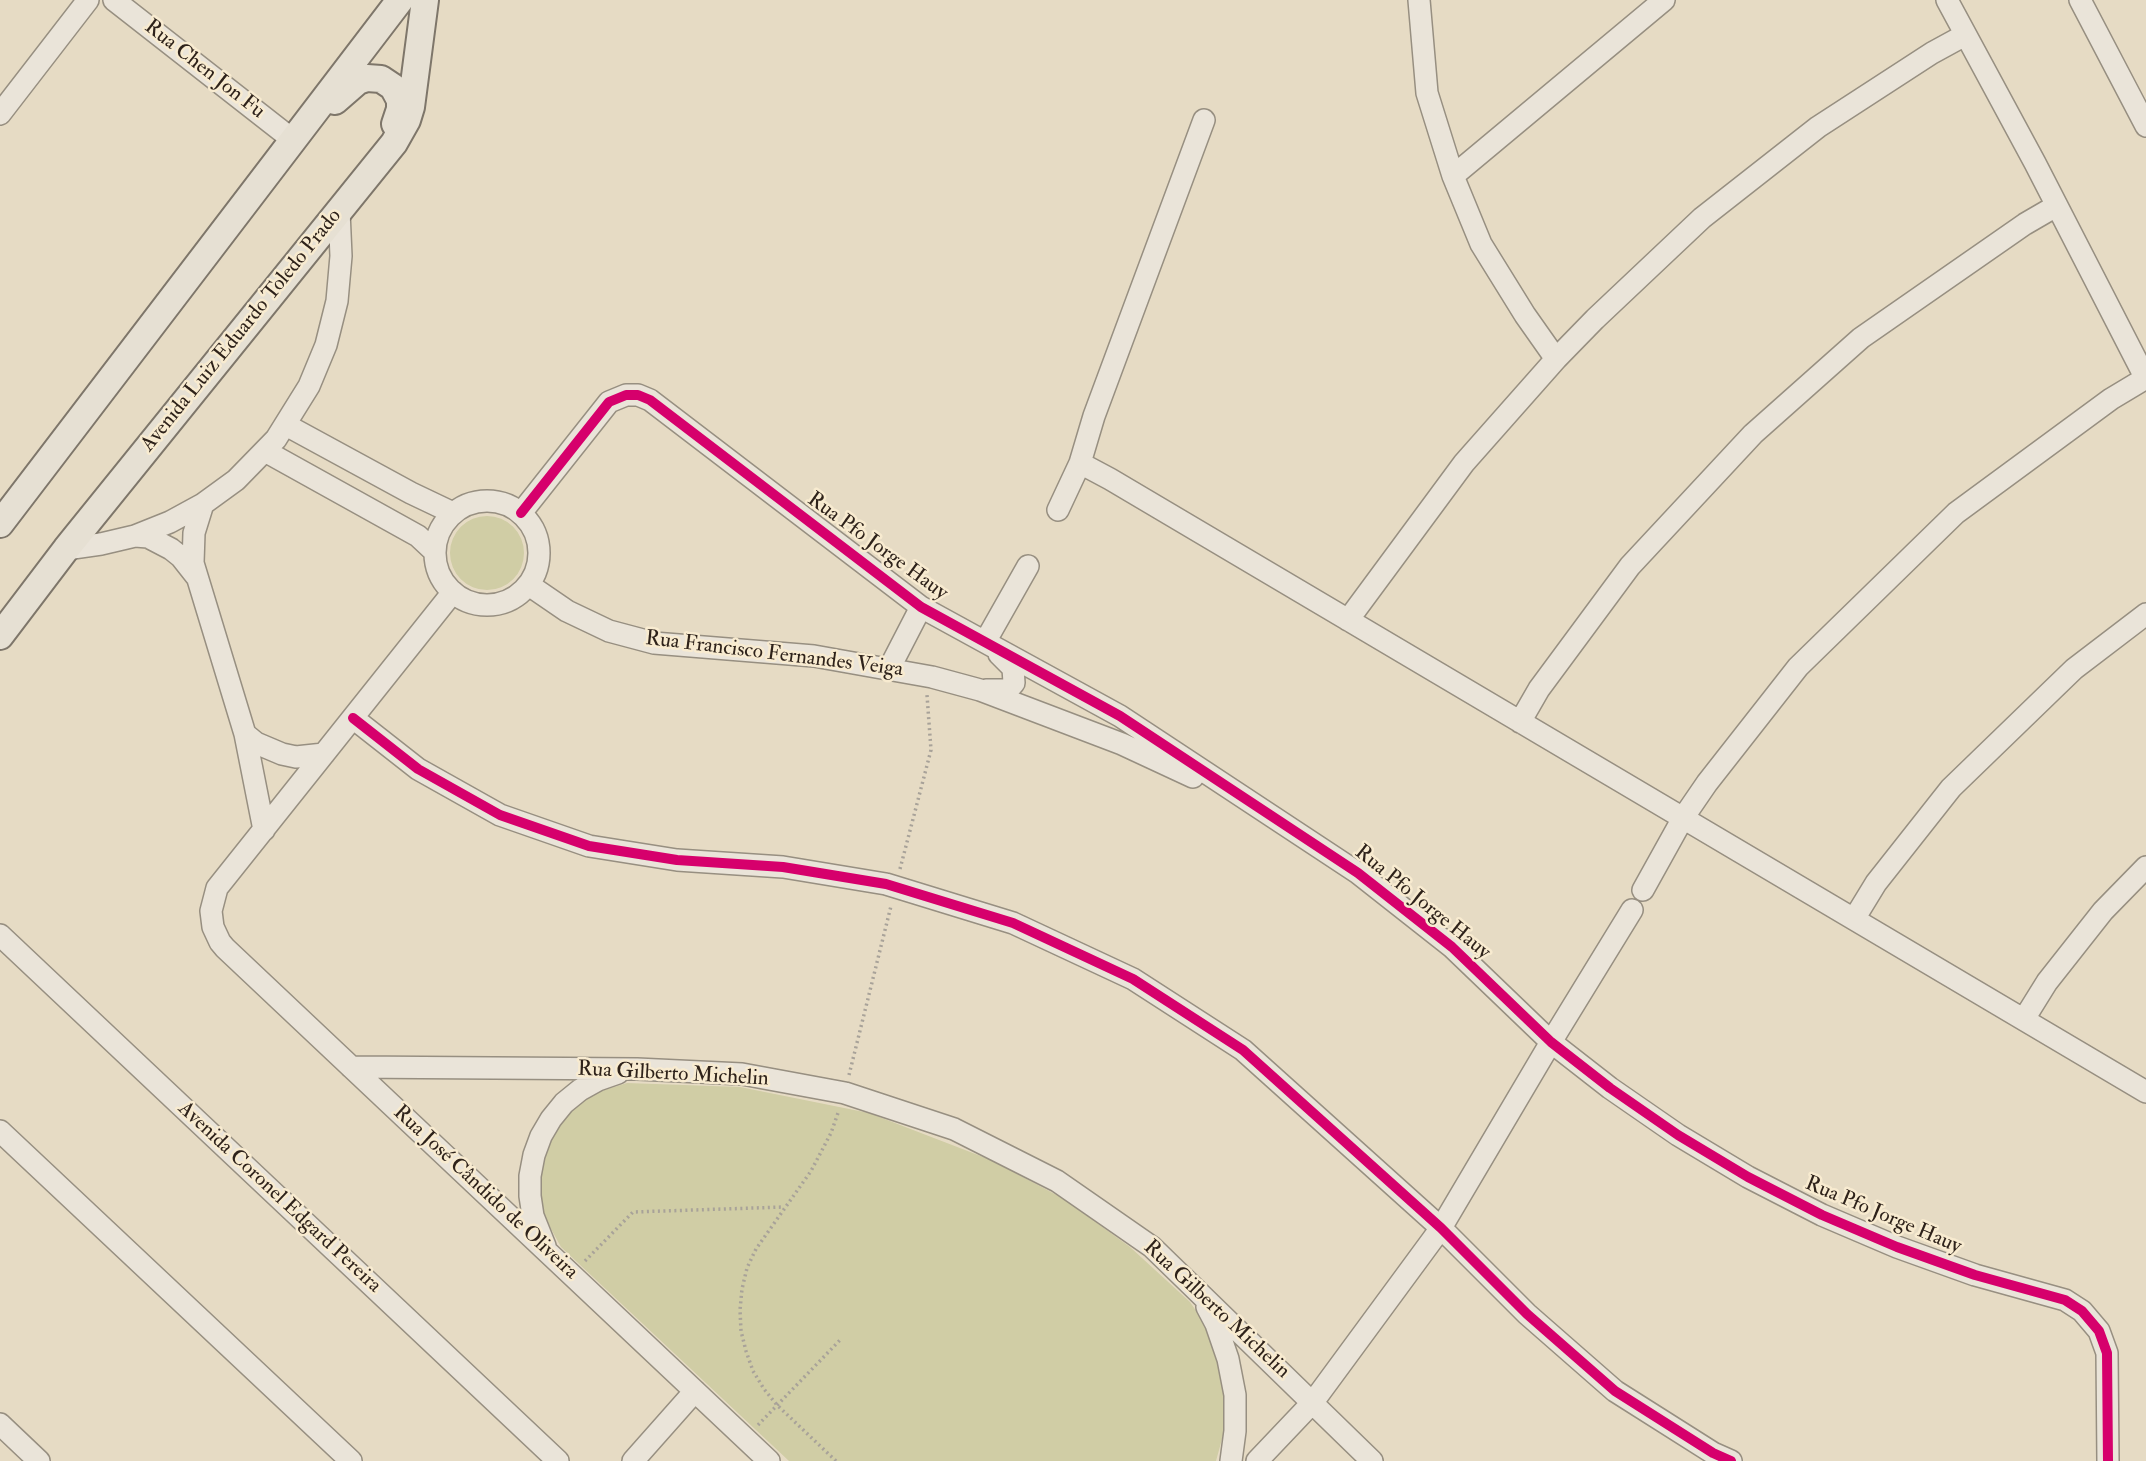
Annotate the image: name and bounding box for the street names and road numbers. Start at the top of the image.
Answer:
street label: Rua Chen Jon Fu [139,15,269,125]
street label: Avenida Luiz Eduardo Toledo Prado [136,205,348,457]
street label: Rua Pfo Jorge Hauy [802,488,952,606]
street label: Rua Francisco Fernandes Veiga [644,627,904,683]
street label: Rua Pfo Jorge Hauy [1349,840,1495,966]
street label: Rua Gilberto Michelin [577,1057,769,1093]
street label: Avenida Coronel Edgard Pereira [172,1097,386,1299]
street label: Rua José Cândido de Oliveira [387,1101,583,1285]
street label: Rua Pfo Jorge Hauy [1801,1172,1965,1260]
street label: Rua Gilberto Michelin [1137,1236,1295,1384]

